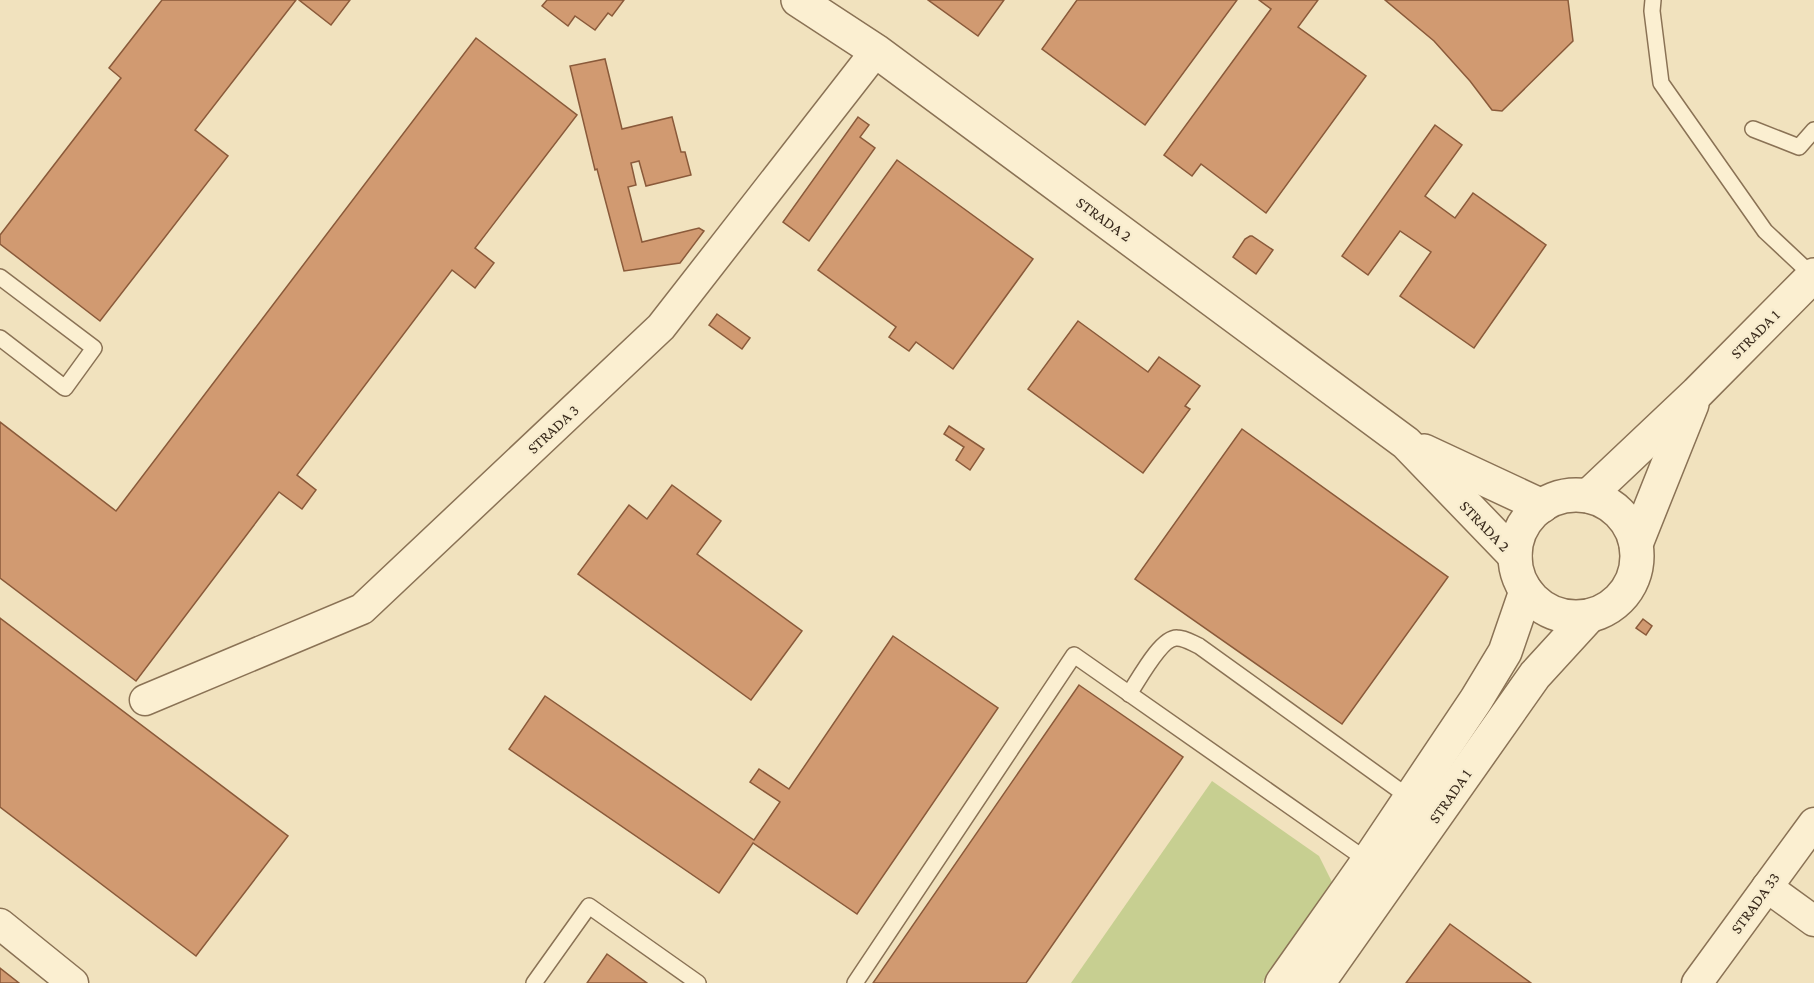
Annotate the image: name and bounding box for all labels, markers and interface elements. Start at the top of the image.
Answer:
street label: STRADA 2 [1073,193,1135,245]
street label: STRADA 1 [1727,306,1783,362]
street label: STRADA 3 [524,401,582,457]
street label: STRADA 2 [1457,497,1514,555]
street label: STRADA 1 [1425,766,1475,826]
street label: STRADA 33 [1727,869,1783,937]

